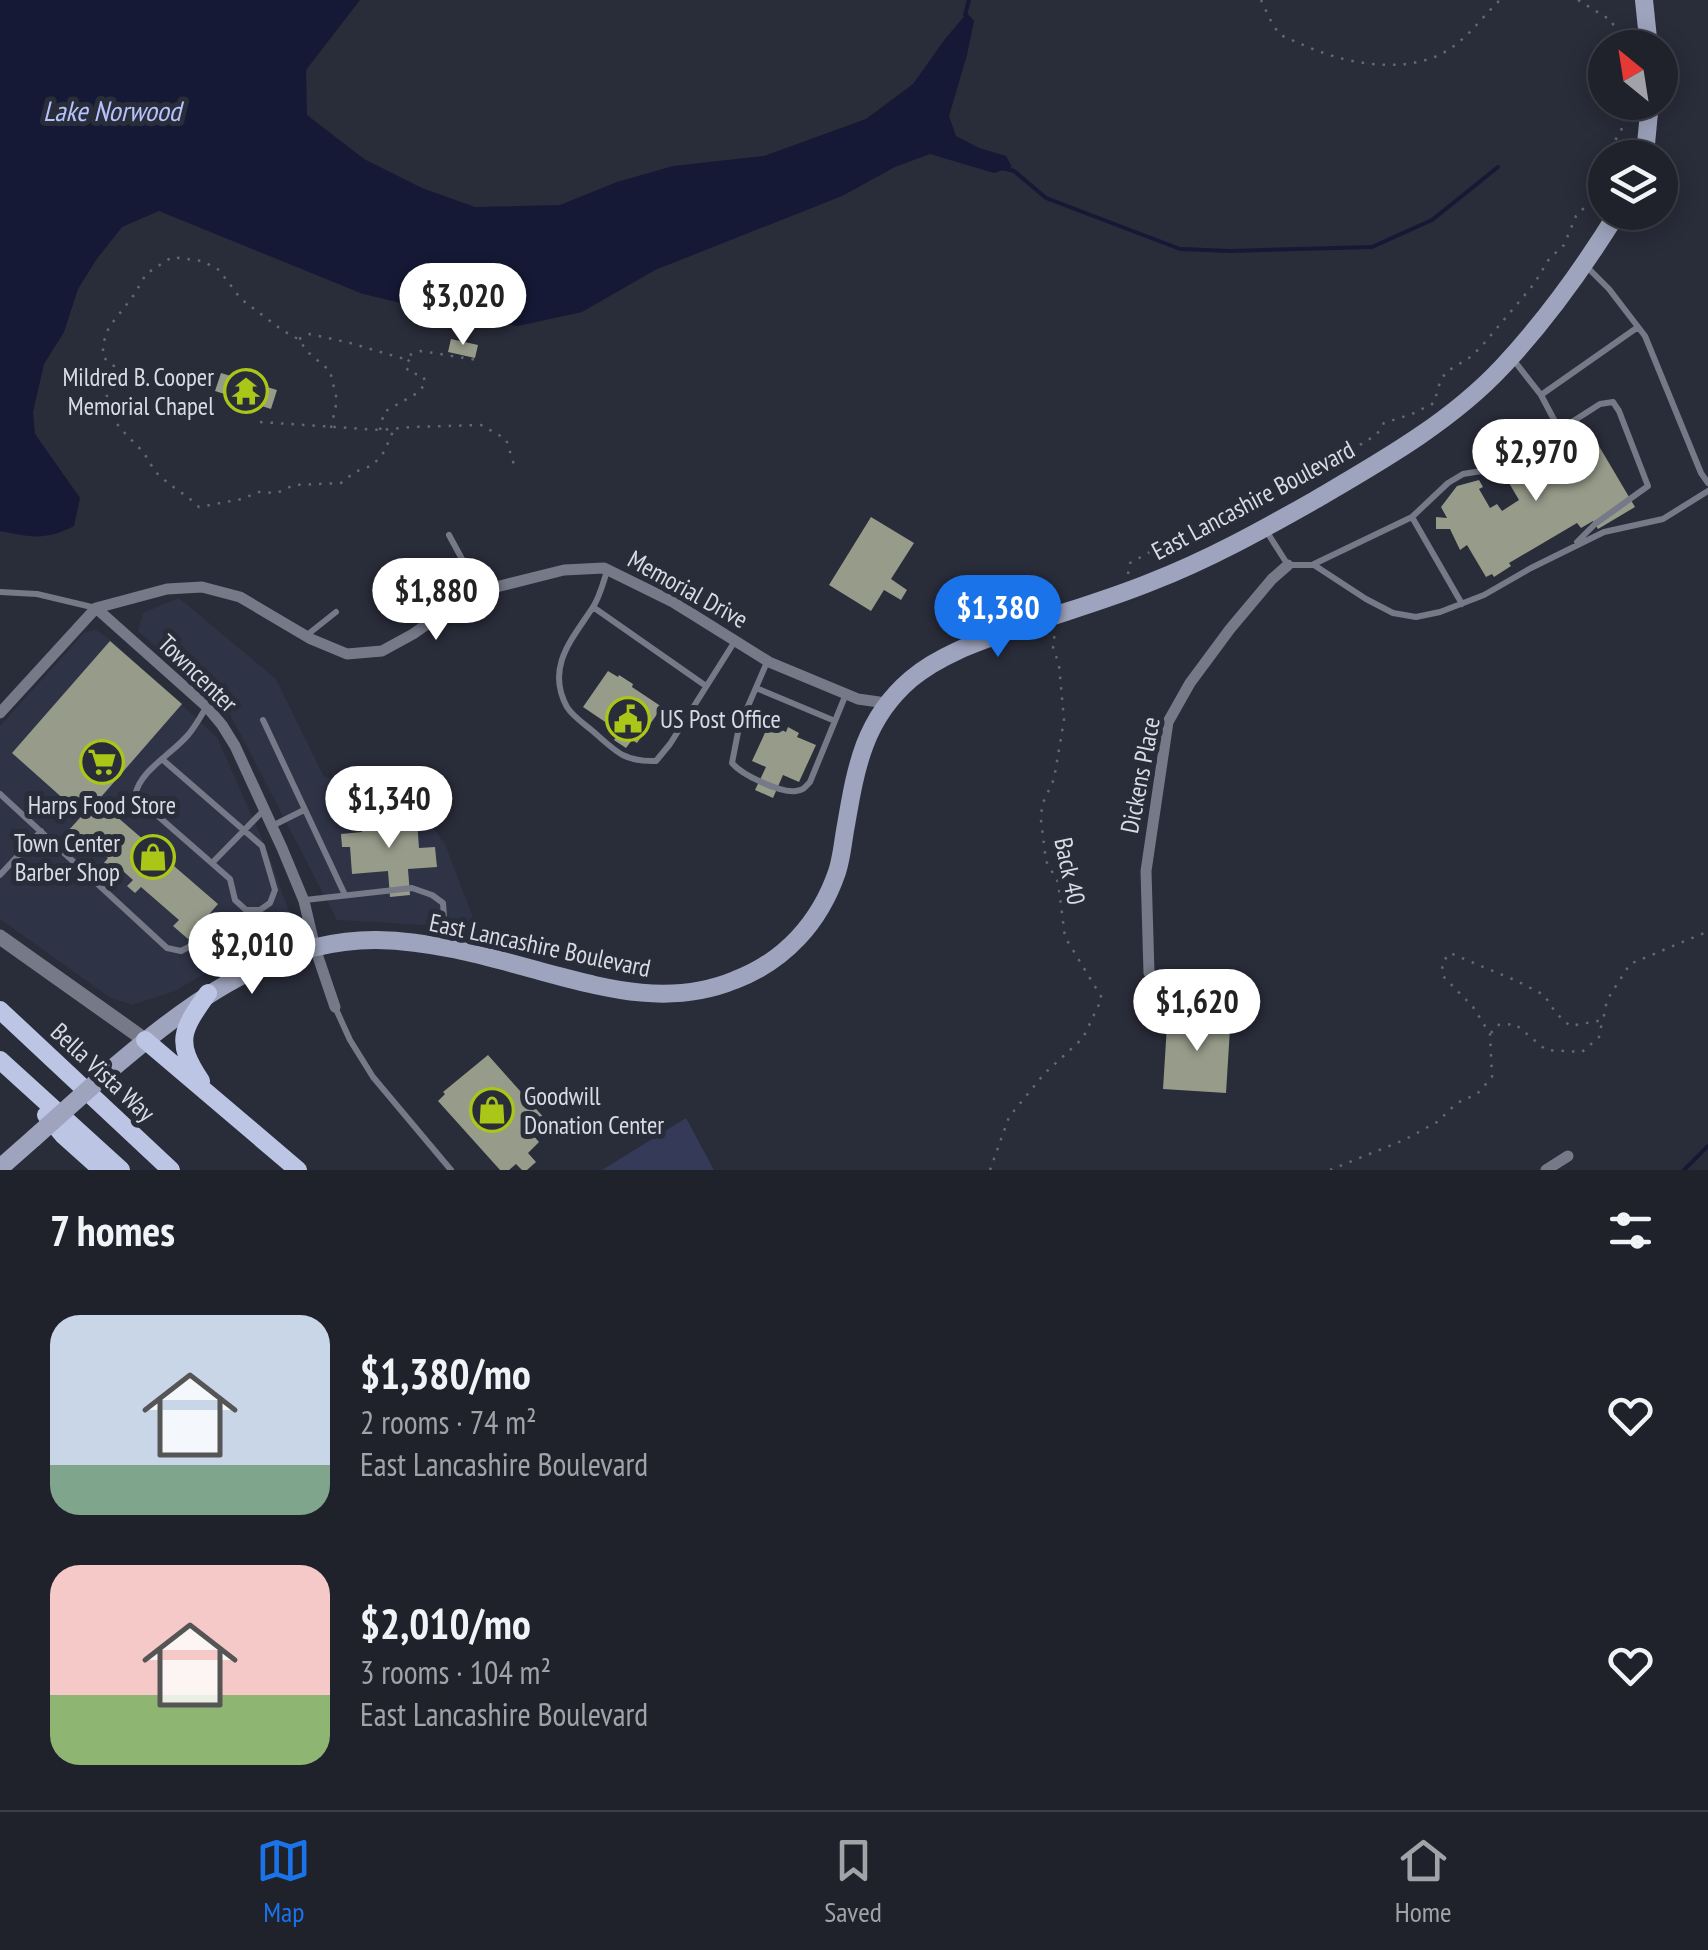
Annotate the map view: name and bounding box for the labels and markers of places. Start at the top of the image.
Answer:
pin: $3,020 [382,263,544,348]
place label: Mildred B. Cooper Memorial Chapel [62,361,214,422]
temple icon: Mildred B. Cooper Memorial Chapel [223,368,269,414]
pin: $2,970 [1455,419,1617,504]
pin: $1,880 [355,558,517,643]
pin: $1,380 [917,575,1079,660]
public building icon: US Post Office [605,696,651,742]
place label: US Post Office [660,703,781,735]
supermarket icon: Harps Food Store [79,739,125,785]
pin: $1,340 [308,766,470,851]
place label: Harps Food Store [28,789,176,821]
place label: Town Center Barber Shop [14,827,120,888]
shop icon: Town Center Barber Shop [130,834,176,880]
pin: $2,010 [171,912,333,997]
pin: $1,620 [1116,969,1278,1054]
place label: Goodwill Donation Center [524,1080,664,1141]
shop icon: Goodwill Donation Center [469,1087,515,1133]

